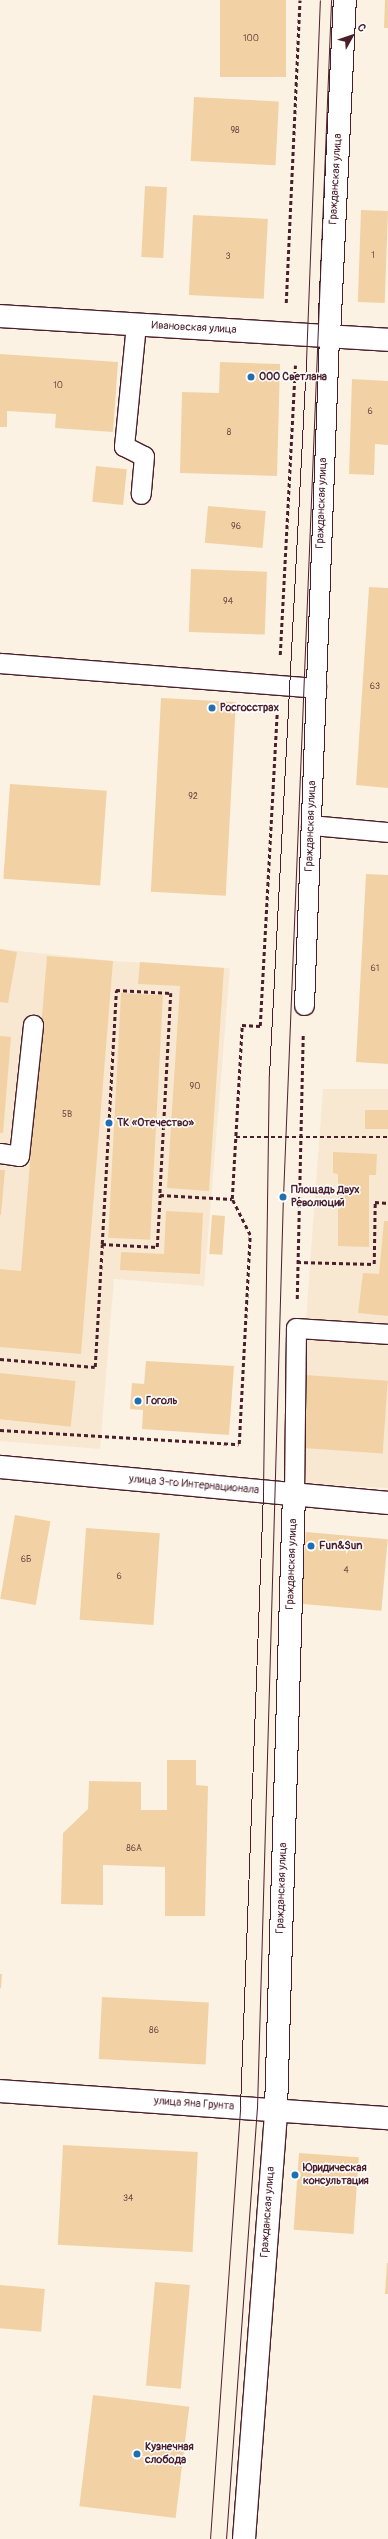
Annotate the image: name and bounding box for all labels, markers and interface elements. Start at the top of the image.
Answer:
north arrow [332,16,372,56]
text: С [354,21,369,35]
house number: 100 [243,34,259,44]
house number: 98 [230,126,240,136]
street label: Гражданская улица [327,133,345,225]
house number: 1 [371,251,375,261]
house number: 3 [225,252,231,262]
street label: Ивановская улица [151,319,237,337]
place label: ООО Светлана [259,370,327,384]
marker: ООО Светлана [246,372,256,382]
house number: 10 [53,381,63,391]
house number: 6 [367,407,373,417]
house number: 8 [227,428,231,438]
street label: Гражданская улица [314,457,330,549]
house number: 96 [231,522,241,532]
house number: 94 [223,597,233,607]
house number: 63 [370,682,380,692]
place label: Росгосстрах [220,701,279,715]
marker: Росгосстрах [207,703,217,713]
street label: Гражданская улица [303,780,319,872]
house number: 92 [188,792,198,802]
house number: 61 [371,964,379,974]
house number: 90 [190,1082,200,1092]
house number: 5В [62,1110,72,1120]
place label: ТК «Отечество» [117,1116,194,1130]
marker: ТК «Отечество» [104,1118,114,1128]
place label: Площадь Двух Революций [291,1184,360,1210]
marker: Площадь Двух Революций [278,1192,288,1202]
place label: Гоголь [146,1394,178,1408]
marker: Гоголь [133,1396,143,1406]
street label: улица 3-го Интернационала [128,1473,260,1497]
street label: Гражданская улица [284,1518,300,1610]
place label: Fun&Sun [319,1539,362,1553]
marker: Fun&Sun [306,1541,316,1551]
house number: 6Б [21,1555,31,1565]
house number: 4 [343,1566,349,1576]
house number: 6 [116,1572,122,1582]
street label: Гражданская улица [274,1842,290,1934]
house number: 86А [126,1844,142,1854]
house number: 86 [149,2026,159,2036]
street label: улица Яна Грунта [153,2095,235,2113]
place label: Юридическая консультация [303,2162,369,2188]
street label: Гражданская улица [258,2166,278,2258]
marker: Юридическая консультация [290,2170,300,2180]
house number: 34 [123,2194,133,2204]
place label: Кузнечная слобода [145,2441,194,2467]
marker: Кузнечная слобода [132,2449,142,2459]

